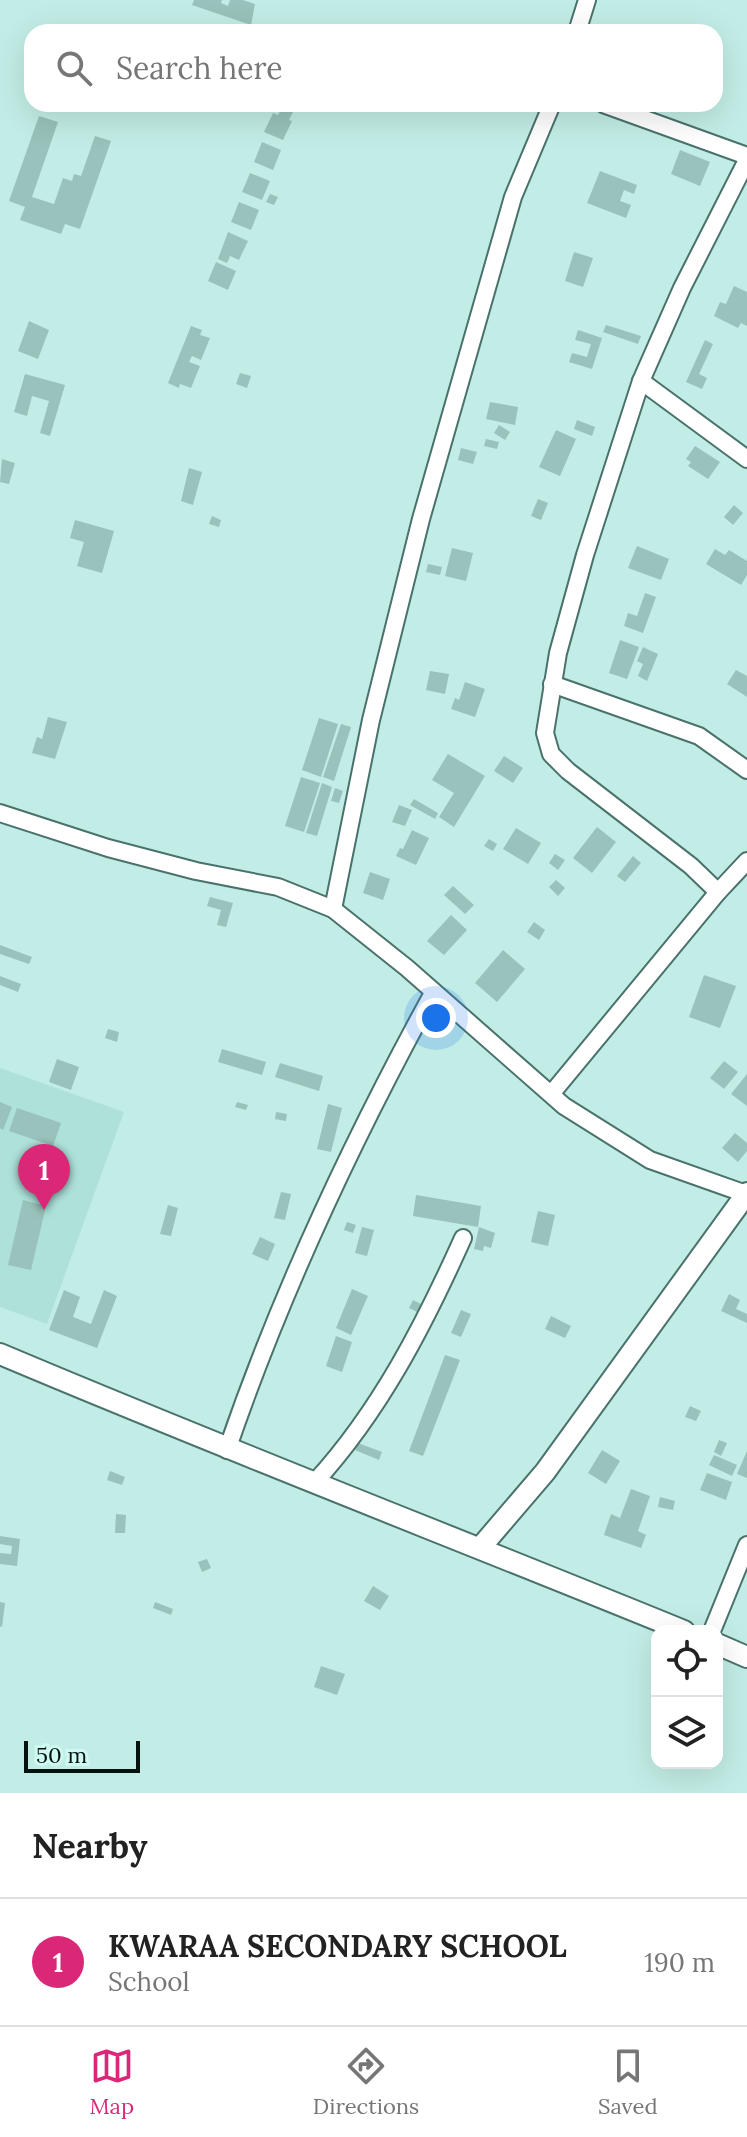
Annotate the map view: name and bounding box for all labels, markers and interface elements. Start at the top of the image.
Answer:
search box [24,24,723,112]
icon: search [52,46,96,90]
text: Search here [116,49,283,87]
your location [416,998,456,1038]
pin: 1 [18,1144,70,1210]
map controls [651,1625,723,1769]
button: locate [651,1625,723,1697]
button: layers [651,1697,723,1769]
scale bar [24,1737,140,1773]
text: 50 m [36,1741,87,1769]
text: Nearby [32,1824,148,1867]
text: KWARAA SECONDARY SCHOOL [108,1927,567,1965]
text: 1 [53,1946,63,1979]
text: 190 m [644,1946,715,1979]
text: School [108,1965,190,1998]
tab: Map [89,2044,134,2120]
tab: Directions [313,2044,419,2120]
tab: Saved [598,2044,658,2120]

